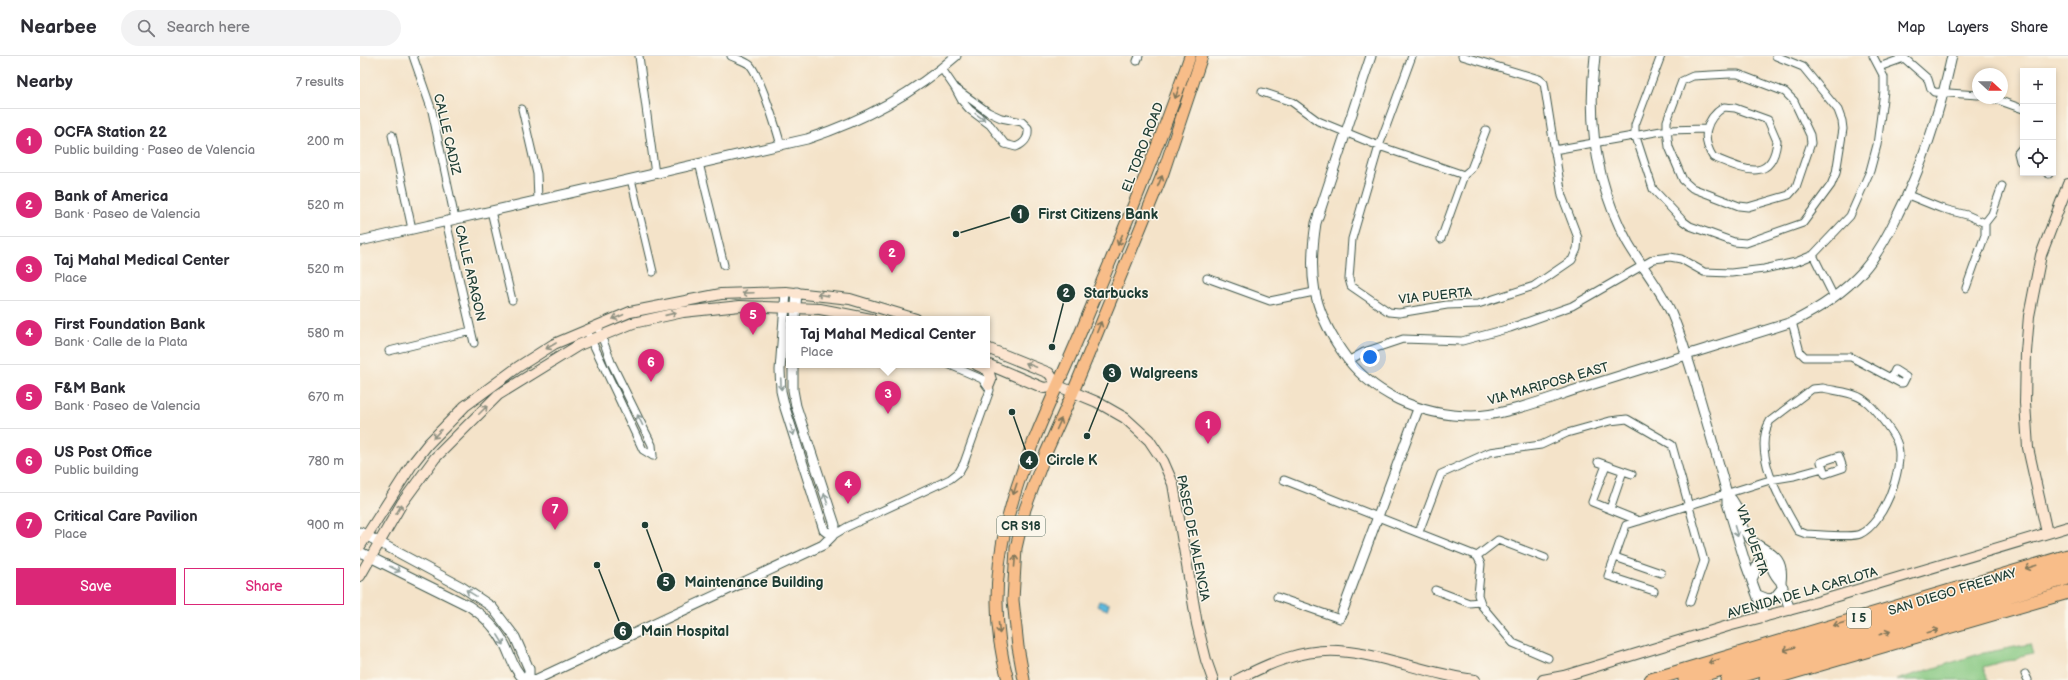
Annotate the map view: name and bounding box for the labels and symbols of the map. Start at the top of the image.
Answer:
north arrow [1972,68,2008,104]
one-way arrow [1173,86,1181,98]
street label: CALLE CADIZ [430,92,464,176]
street label: EL TORO ROAD [1118,100,1167,195]
one-way arrow [974,113,985,121]
one-way arrow [1157,176,1164,188]
callout: First Citizens Bank [1010,201,1166,227]
text: First Citizens Bank [1038,206,1159,223]
text: 1 [1017,207,1023,222]
street label: CALLE ARAGON [451,223,489,323]
one-way arrow [1116,233,1123,245]
pin: 2 [879,240,905,273]
callout: Starbucks [1056,280,1156,306]
street label: VIA PUERTA [1398,284,1473,308]
text: Starbucks [1084,285,1148,302]
text: 2 [1062,286,1070,301]
one-way arrow [742,289,755,297]
one-way arrow [817,291,830,299]
pin: 5 [740,302,766,335]
one-way arrow [664,310,677,318]
one-way arrow [612,314,624,321]
one-way arrow [1096,322,1104,334]
one-way arrow [545,343,557,351]
your location [1360,347,1380,367]
pin: 6 [638,349,664,382]
street label: VIA MARIPOSA EAST [1486,359,1611,409]
callout: Walgreens [1102,360,1206,386]
one-way arrow [1025,361,1037,369]
text: Walgreens [1130,365,1198,382]
text: 3 [1108,366,1116,381]
one-way arrow [777,377,785,390]
pin: 3 [875,381,901,414]
one-way arrow [478,405,488,415]
pin: 1 [1195,411,1221,444]
one-way arrow [635,414,643,426]
one-way arrow [1056,418,1063,430]
one-way arrow [789,423,796,436]
one-way arrow [432,429,442,439]
callout: Circle K [1019,447,1106,473]
text: Circle K [1046,452,1098,469]
text: 4 [1025,454,1033,469]
pin: 4 [835,471,861,504]
street label: PASEO DE VALENCIA [1173,474,1213,603]
one-way arrow [1011,483,1019,495]
one-way arrow [822,492,829,505]
pin: 7 [542,497,568,530]
one-way arrow [395,503,403,515]
street label: VIA PUERTA [1733,503,1772,578]
road number: CR S18 [997,516,1045,536]
one-way arrow [1733,525,1740,538]
one-way arrow [1012,555,1019,568]
street label: AVENIDA DE LA CARLOTA [1725,564,1879,622]
one-way arrow [2024,564,2037,571]
street label: SAN DIEGO FREEWAY [1886,565,2019,619]
one-way arrow [389,566,401,574]
callout: Maintenance Building [656,569,831,595]
text: Maintenance Building [684,574,824,591]
text: 5 [663,575,670,590]
one-way arrow [465,588,477,596]
road number: I 5 [1847,608,1871,628]
callout: Main Hospital [613,618,737,644]
one-way arrow [996,621,1003,634]
one-way arrow [1833,621,1846,628]
text: Main Hospital [641,623,729,640]
text: 6 [619,624,627,639]
one-way arrow [1927,627,1940,634]
one-way arrow [1878,629,1891,636]
one-way arrow [497,634,505,645]
one-way arrow [1783,646,1796,653]
one-way arrow [1708,658,1721,665]

